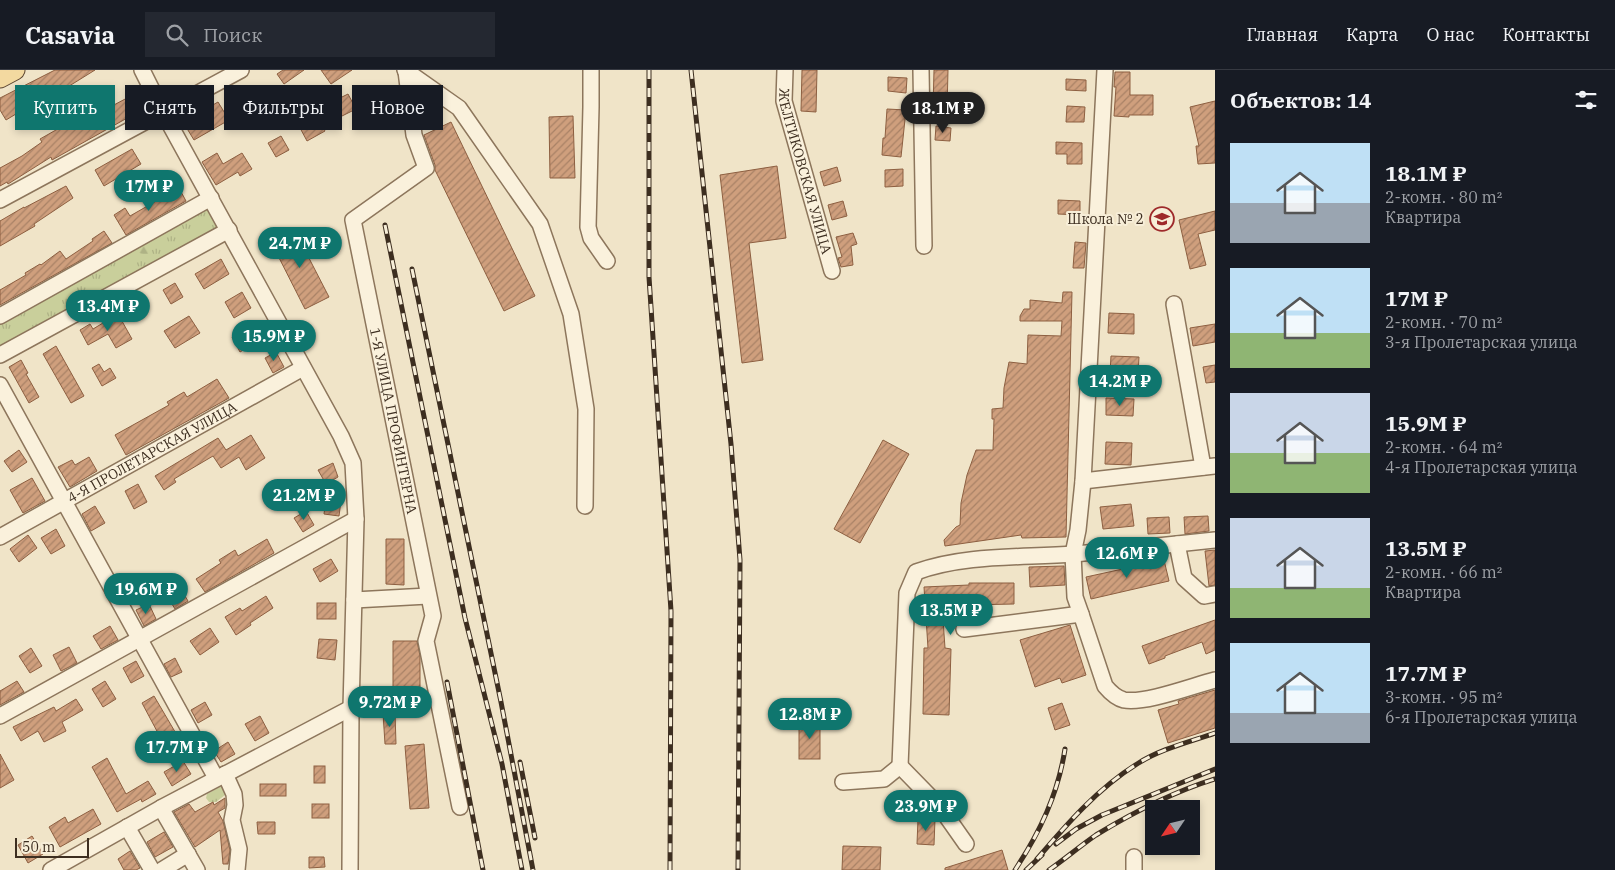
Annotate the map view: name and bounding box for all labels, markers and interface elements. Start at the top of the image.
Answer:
search box [145,12,495,57]
text: Casavia [25,19,115,51]
icon: search [163,21,191,49]
text: Поиск [203,23,262,47]
text: Главная [1246,23,1318,46]
text: Карта [1346,23,1398,46]
text: О нас [1426,23,1474,46]
text: Контакты [1502,23,1590,46]
chip: Купить [15,85,115,130]
chip: Снять [125,85,214,130]
chip: Фильтры [224,85,342,130]
chip: Новое [352,85,443,130]
text: Объектов: 14 [1230,86,1372,114]
icon: filters [1572,86,1600,114]
street label: ЖЕЛТИКОВСКАЯ УЛИЦА [775,88,836,257]
pin: 18.1M ₽ [897,92,989,134]
text: 18.1M ₽ [912,98,974,118]
text: 18.1M ₽ [1385,159,1467,187]
icon: home [1270,163,1330,223]
pin: 17M ₽ [114,170,184,212]
text: 17M ₽ [125,176,173,196]
text: 2-комн. · 80 m² [1385,187,1502,207]
school or university icon: Школа № 2 [1149,206,1175,232]
text: Квартира [1385,207,1461,227]
place label: Школа № 2 [1067,210,1144,228]
pin: 24.7M ₽ [254,226,346,269]
text: 24.7M ₽ [269,233,331,253]
text: 17M ₽ [1385,284,1448,312]
icon: home [1270,288,1330,348]
pin: 13.4M ₽ [62,290,154,332]
text: 13.4M ₽ [77,296,139,316]
text: 2-комн. · 70 m² [1385,312,1502,332]
pin: 15.9M ₽ [228,320,320,362]
text: 15.9M ₽ [243,326,305,346]
street label: 1-Я УЛИЦА ПРОФИНТЕРНА [366,326,421,516]
text: 3-я Пролетарская улица [1385,332,1578,352]
pin: 14.2M ₽ [1074,364,1166,407]
text: 14.2M ₽ [1089,371,1151,391]
street label: 4-Я ПРОЛЕТАРСКАЯ УЛИЦА [64,398,240,507]
text: 15.9M ₽ [1385,409,1467,437]
icon: home [1270,413,1330,473]
text: 2-комн. · 64 m² [1385,437,1502,457]
text: 4-я Пролетарская улица [1385,457,1578,477]
pin: 21.2M ₽ [258,478,350,521]
text: 21.2M ₽ [273,485,335,505]
text: 13.5M ₽ [1385,534,1467,562]
pin: 12.6M ₽ [1081,536,1173,579]
icon: home [1270,538,1330,598]
text: 12.6M ₽ [1096,543,1158,563]
text: 2-комн. · 66 m² [1385,562,1502,582]
pin: 19.6M ₽ [100,572,192,615]
text: 19.6M ₽ [115,579,177,599]
text: Квартира [1385,582,1461,602]
pin: 13.5M ₽ [905,594,997,636]
text: 13.5M ₽ [920,600,982,620]
text: 17.7M ₽ [1385,659,1467,687]
icon: home [1270,663,1330,723]
pin: 9.72M ₽ [344,686,436,728]
text: 3-комн. · 95 m² [1385,687,1502,707]
text: 9.72M ₽ [359,692,421,712]
pin: 12.8M ₽ [764,698,856,740]
text: 12.8M ₽ [779,704,841,724]
text: 6-я Пролетарская улица [1385,707,1578,727]
pin: 17.7M ₽ [131,730,223,773]
text: 17.7M ₽ [146,737,208,757]
pin: 23.9M ₽ [880,790,972,832]
text: 23.9M ₽ [895,796,957,816]
north arrow [1145,800,1200,855]
map controls [1145,800,1200,855]
scale bar [15,835,89,858]
text: 50 m [22,838,55,856]

